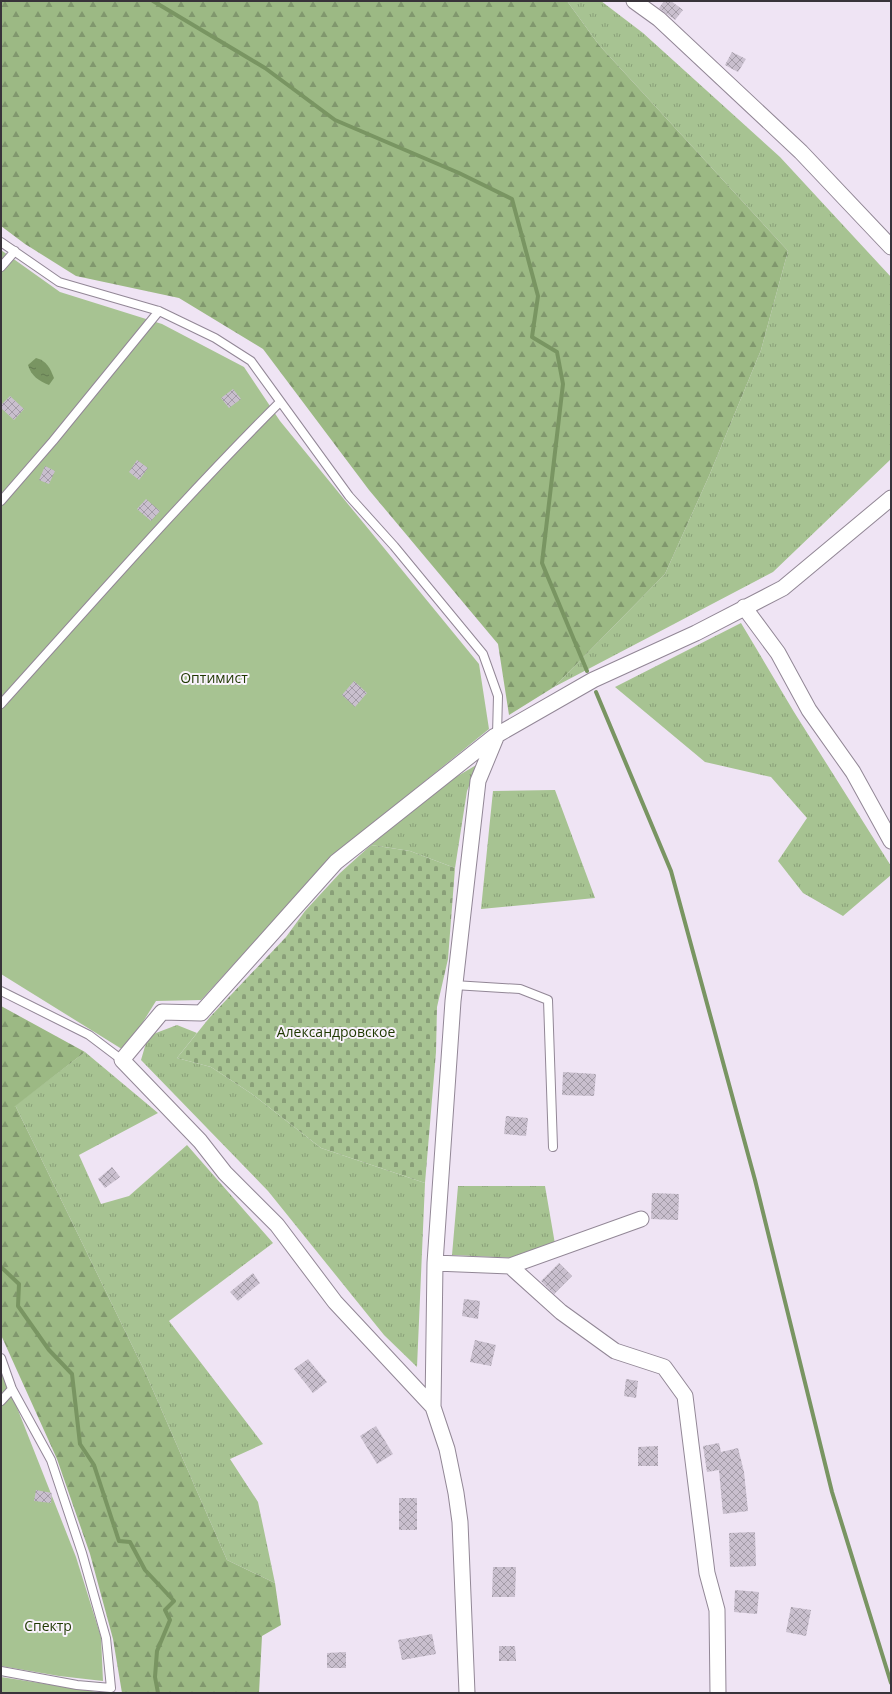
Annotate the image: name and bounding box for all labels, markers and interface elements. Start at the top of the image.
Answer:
park label: Оптимист [180,668,248,687]
park label: Александровское [277,1022,395,1041]
park label: Спектр [24,1616,72,1635]

